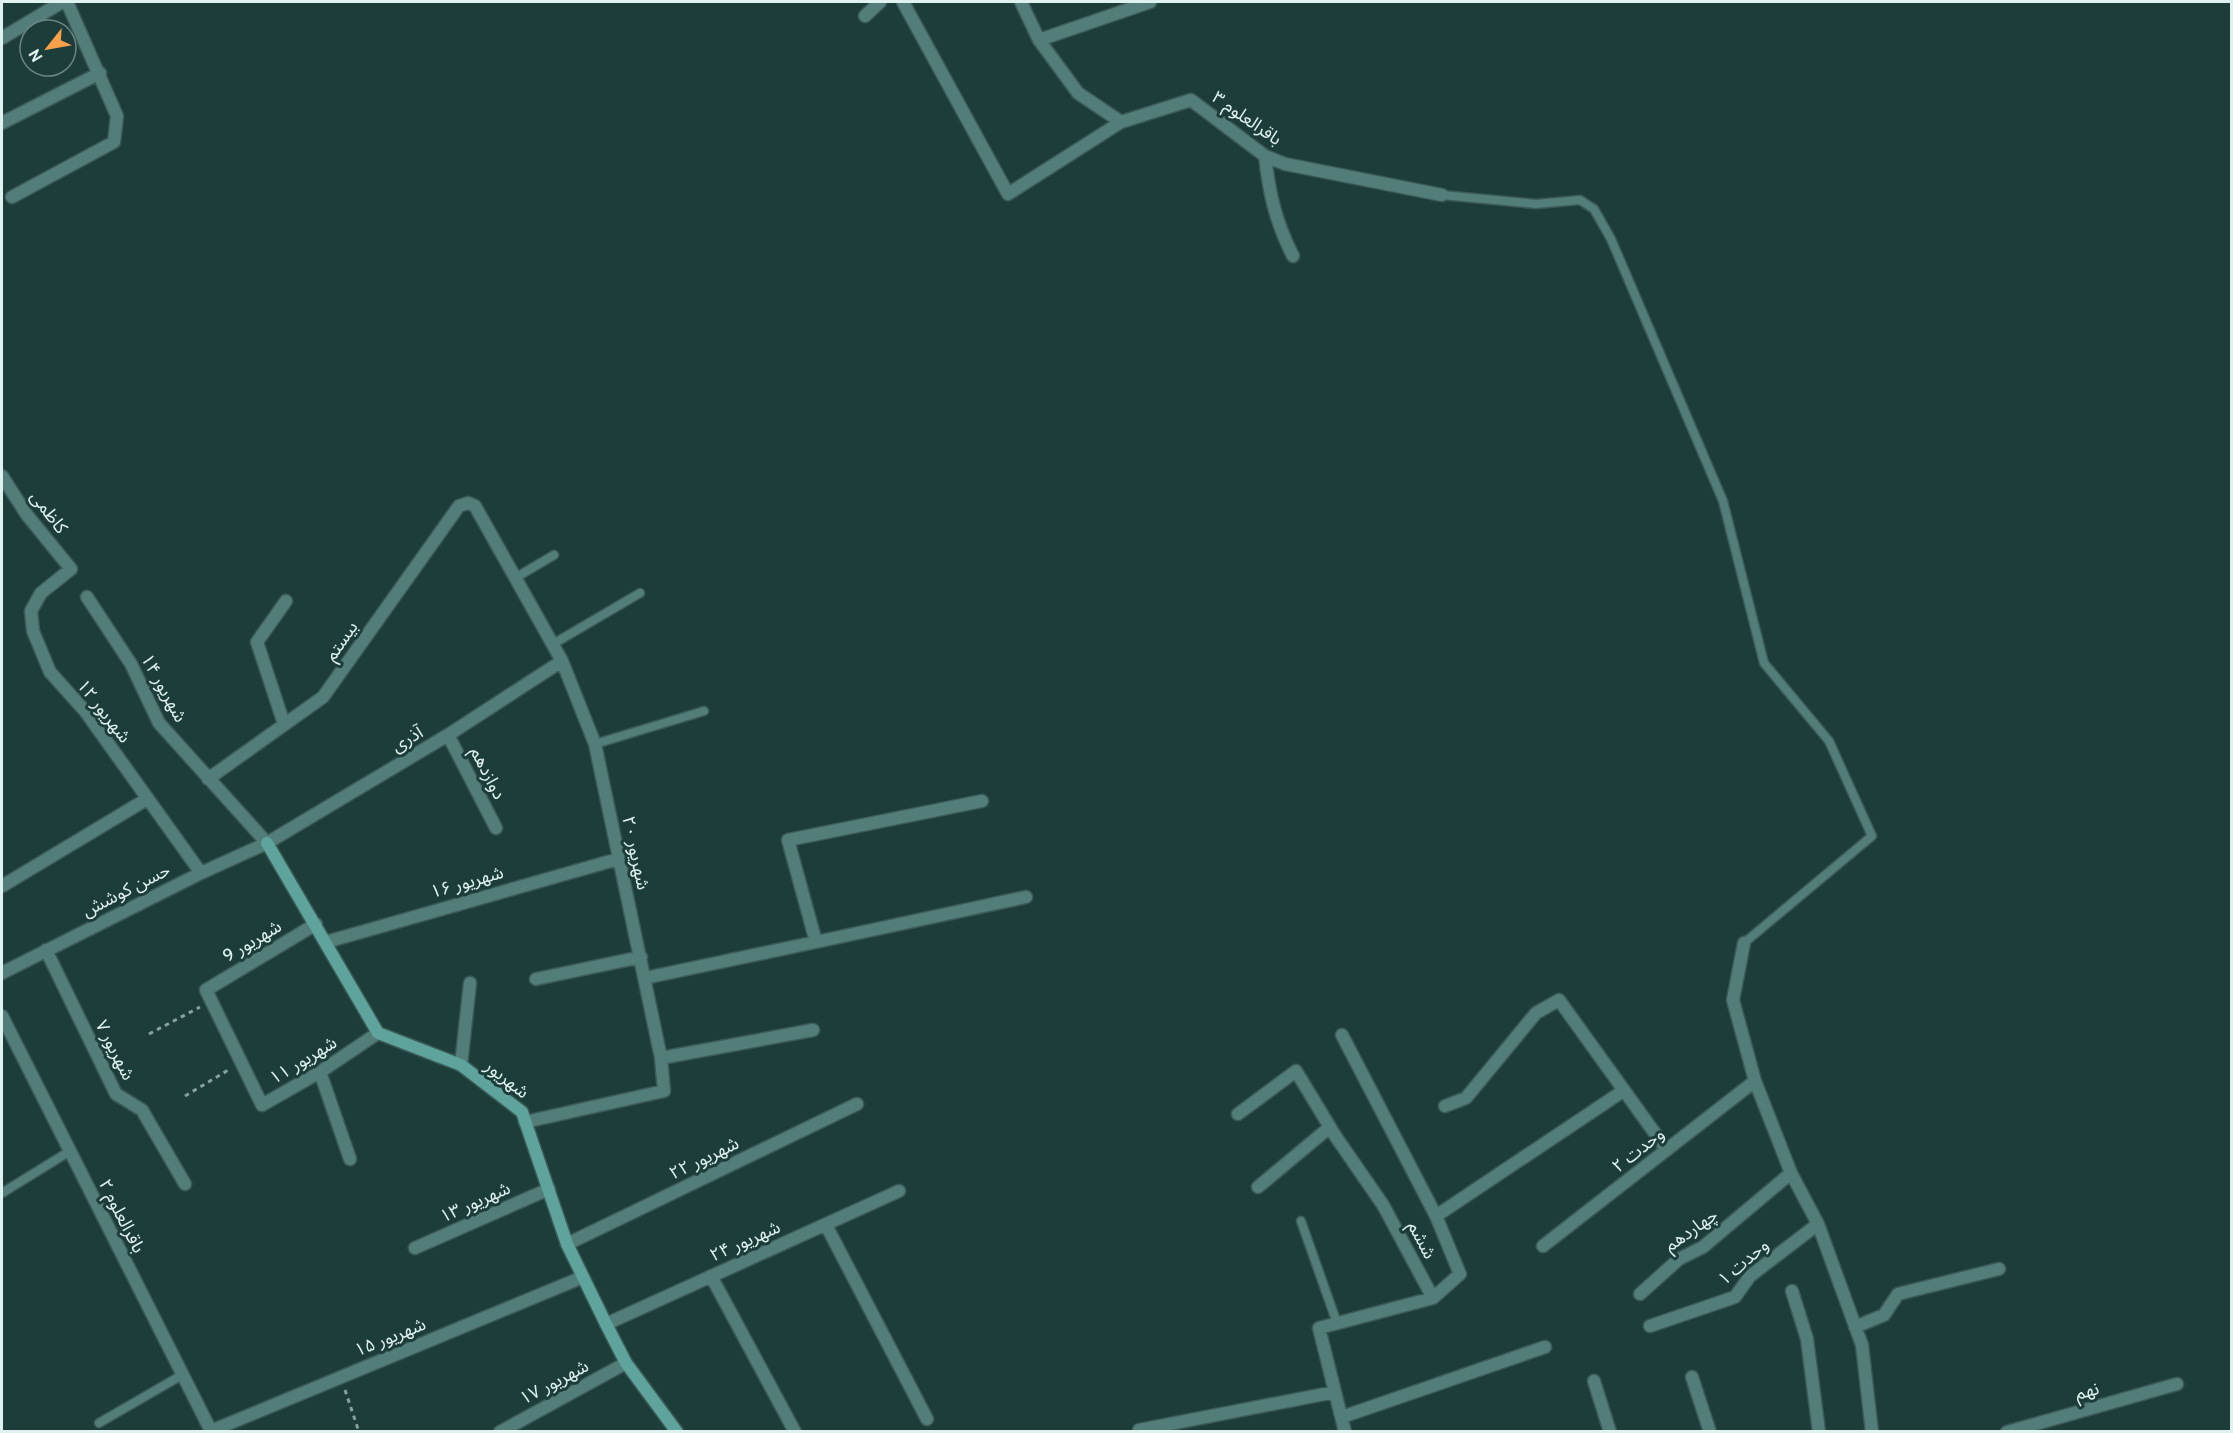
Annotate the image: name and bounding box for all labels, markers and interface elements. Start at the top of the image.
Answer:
north arrow [18,18,78,78]
text: N [25,46,47,65]
street label: باقرالعلوم ۳ [1206,86,1286,152]
street label: کاظمی [26,486,73,538]
street label: بیستم [319,617,364,666]
street label: شهریور ۱۴ [136,650,192,726]
street label: شهریور ۱۲ [72,675,136,747]
street label: آذری [387,721,427,757]
street label: دوازدهم [464,743,511,804]
street label: شهریور ۲۰ [617,814,655,892]
street label: حسن کوشش [78,858,174,922]
street label: شهریور ۱۶ [428,861,506,903]
street label: شهریور 9 [219,915,285,967]
street label: شهریور ۷ [91,1016,139,1084]
street label: شهریور ۱۱ [265,1031,341,1089]
street label: شهریور [480,1054,534,1103]
street label: وحدت ۲ [1607,1123,1669,1177]
street label: شهریور ۲۲ [665,1132,743,1184]
street label: باقرالعلوم ۲ [91,1175,150,1258]
street label: شهریور ۱۳ [436,1177,514,1227]
street label: چهاردهم [1660,1204,1723,1258]
street label: شهریور ۲۴ [706,1216,784,1266]
street label: ششم [1401,1217,1441,1264]
street label: وحدت ۱ [1713,1234,1773,1290]
street label: شهریور ۱۵ [351,1313,429,1361]
street label: شهریور ۱۷ [516,1355,592,1409]
street label: نهم [2072,1377,2102,1407]

